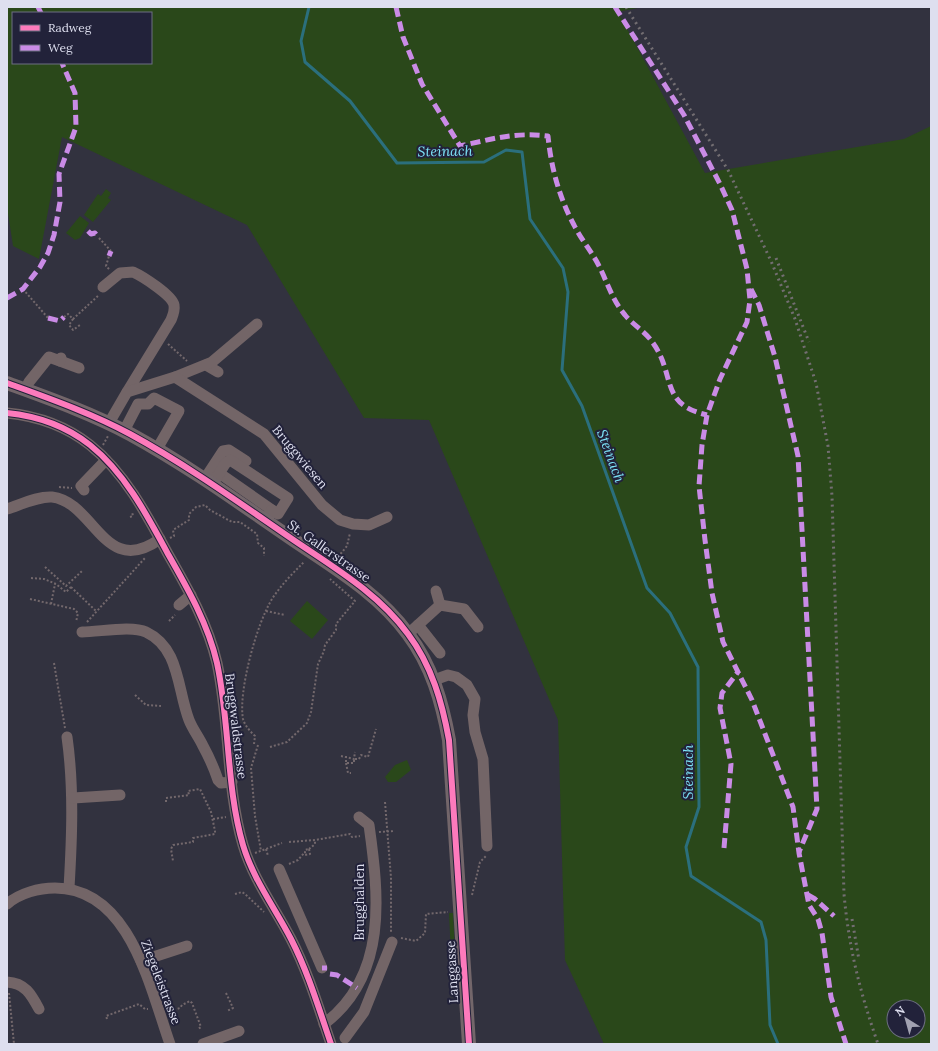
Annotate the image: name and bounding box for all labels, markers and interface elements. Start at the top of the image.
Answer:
legend [12,12,152,64]
text: Radweg [48,20,92,35]
text: Weg [48,40,73,55]
water label: Steinach [417,142,473,160]
street label: Bruggwiesen [268,422,332,492]
water label: Steinach [593,427,629,485]
street label: St. Gallerstrasse [284,516,374,586]
street label: Bruggwaldstrasse [221,672,251,780]
water label: Steinach [679,744,697,800]
street label: Brugghalden [351,863,368,940]
street label: Ziegeleistrasse [137,937,185,1027]
street label: Langgasse [442,940,462,1004]
north arrow [886,999,926,1039]
text: N [892,1003,908,1019]

